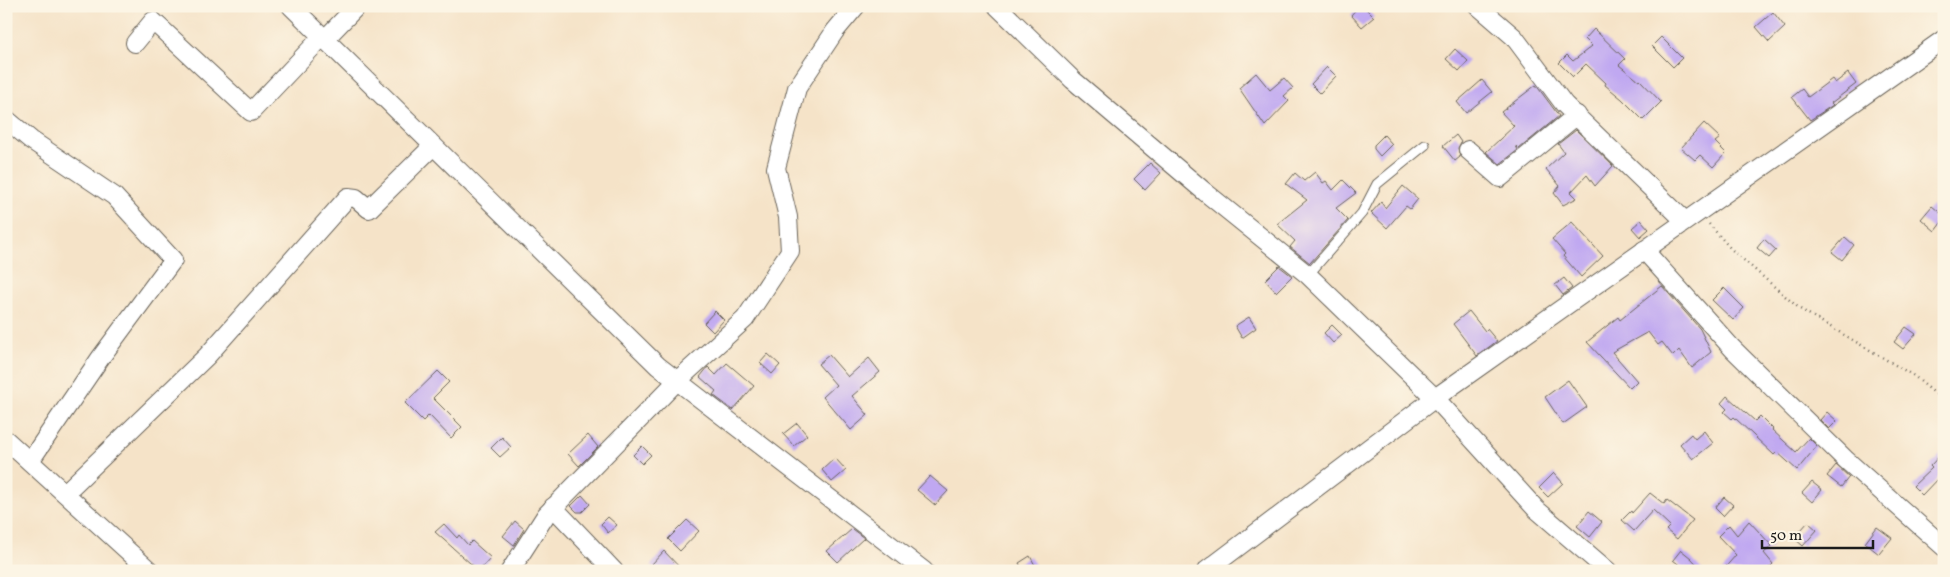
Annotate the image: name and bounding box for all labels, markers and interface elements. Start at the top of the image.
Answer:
scale bar [1762,517,1874,549]
text: 50 m [1770,526,1802,547]

